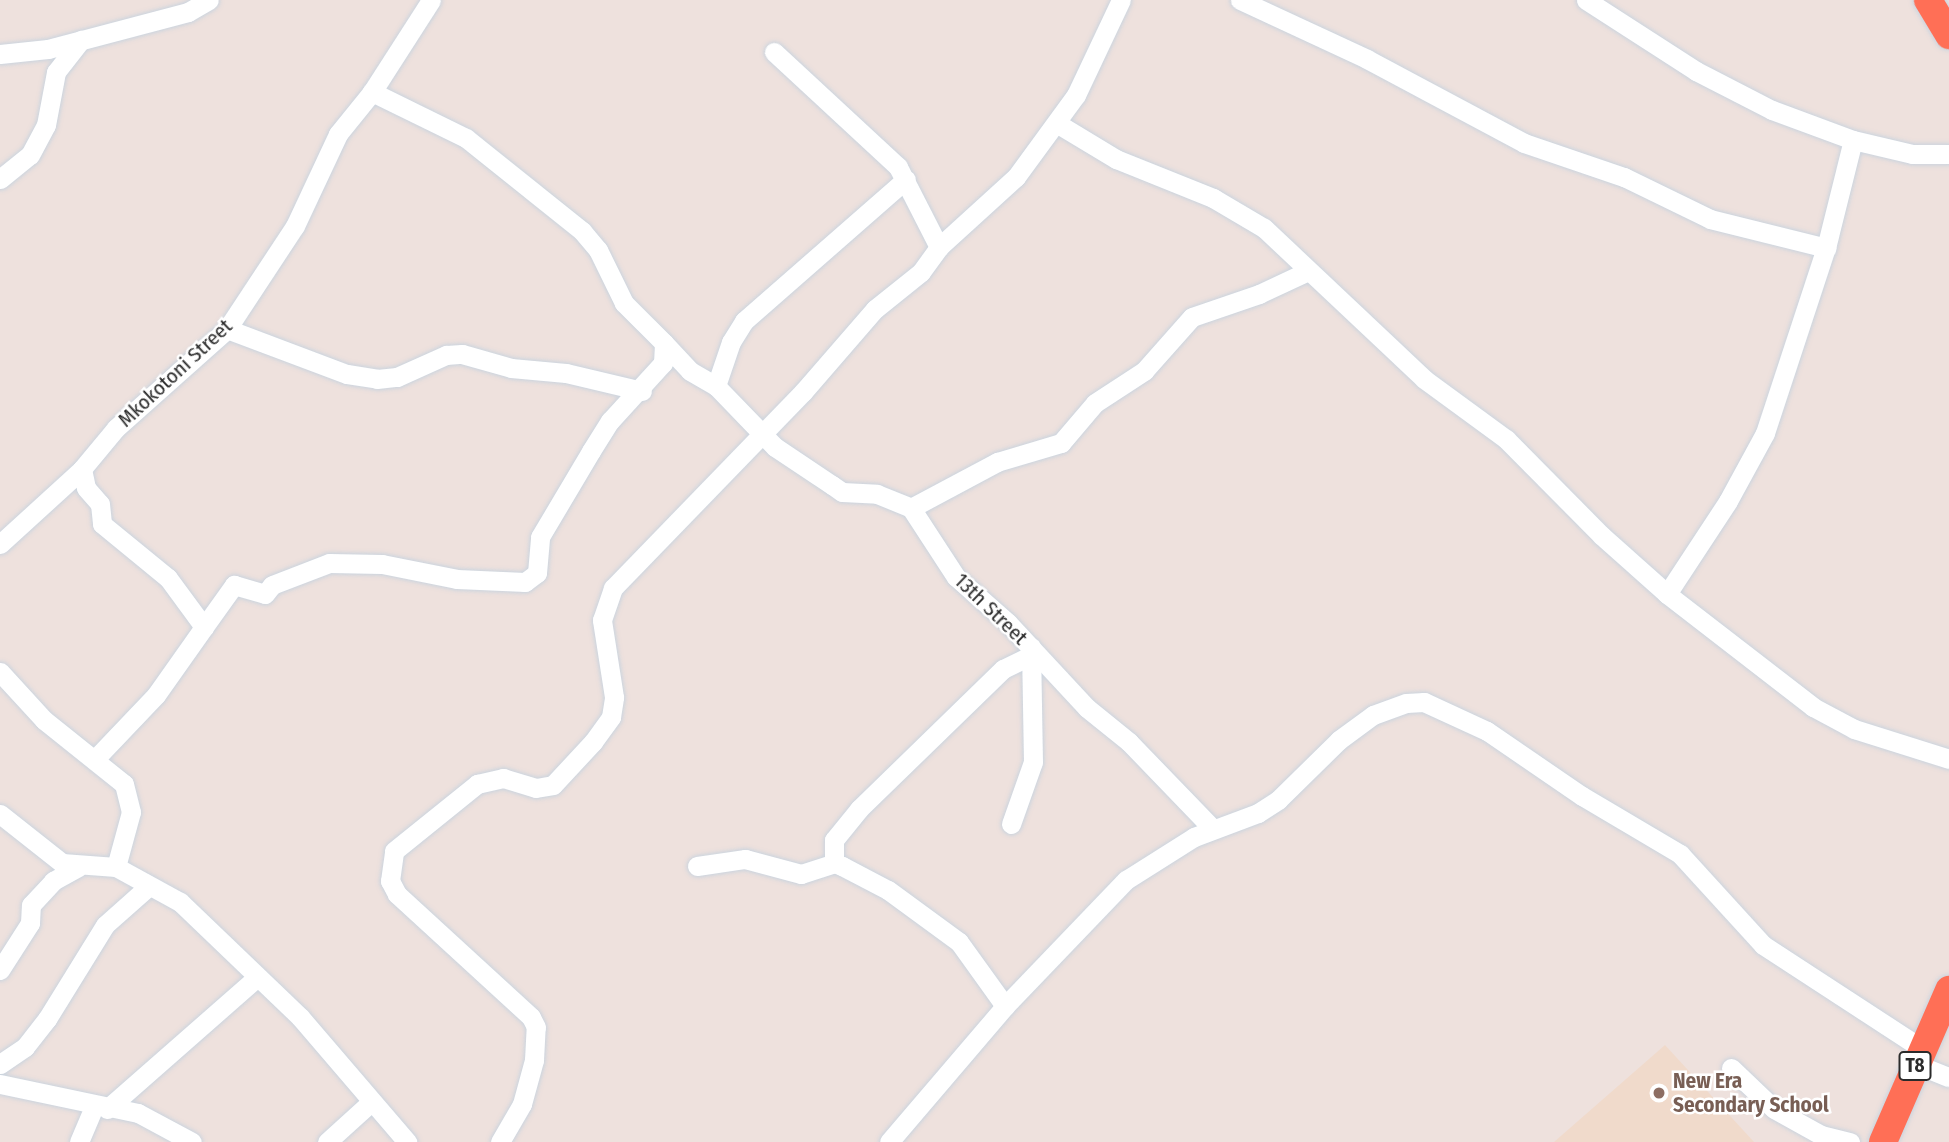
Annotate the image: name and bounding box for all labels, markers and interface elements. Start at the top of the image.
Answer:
street label: Mkokotoni Street [113,314,237,432]
street label: 13th Street [949,568,1033,650]
road number: T8 [1898,1050,1932,1082]
place label: New Era Secondary School [1673,1068,1829,1118]
marker: New Era Secondary School [1651,1085,1667,1101]

